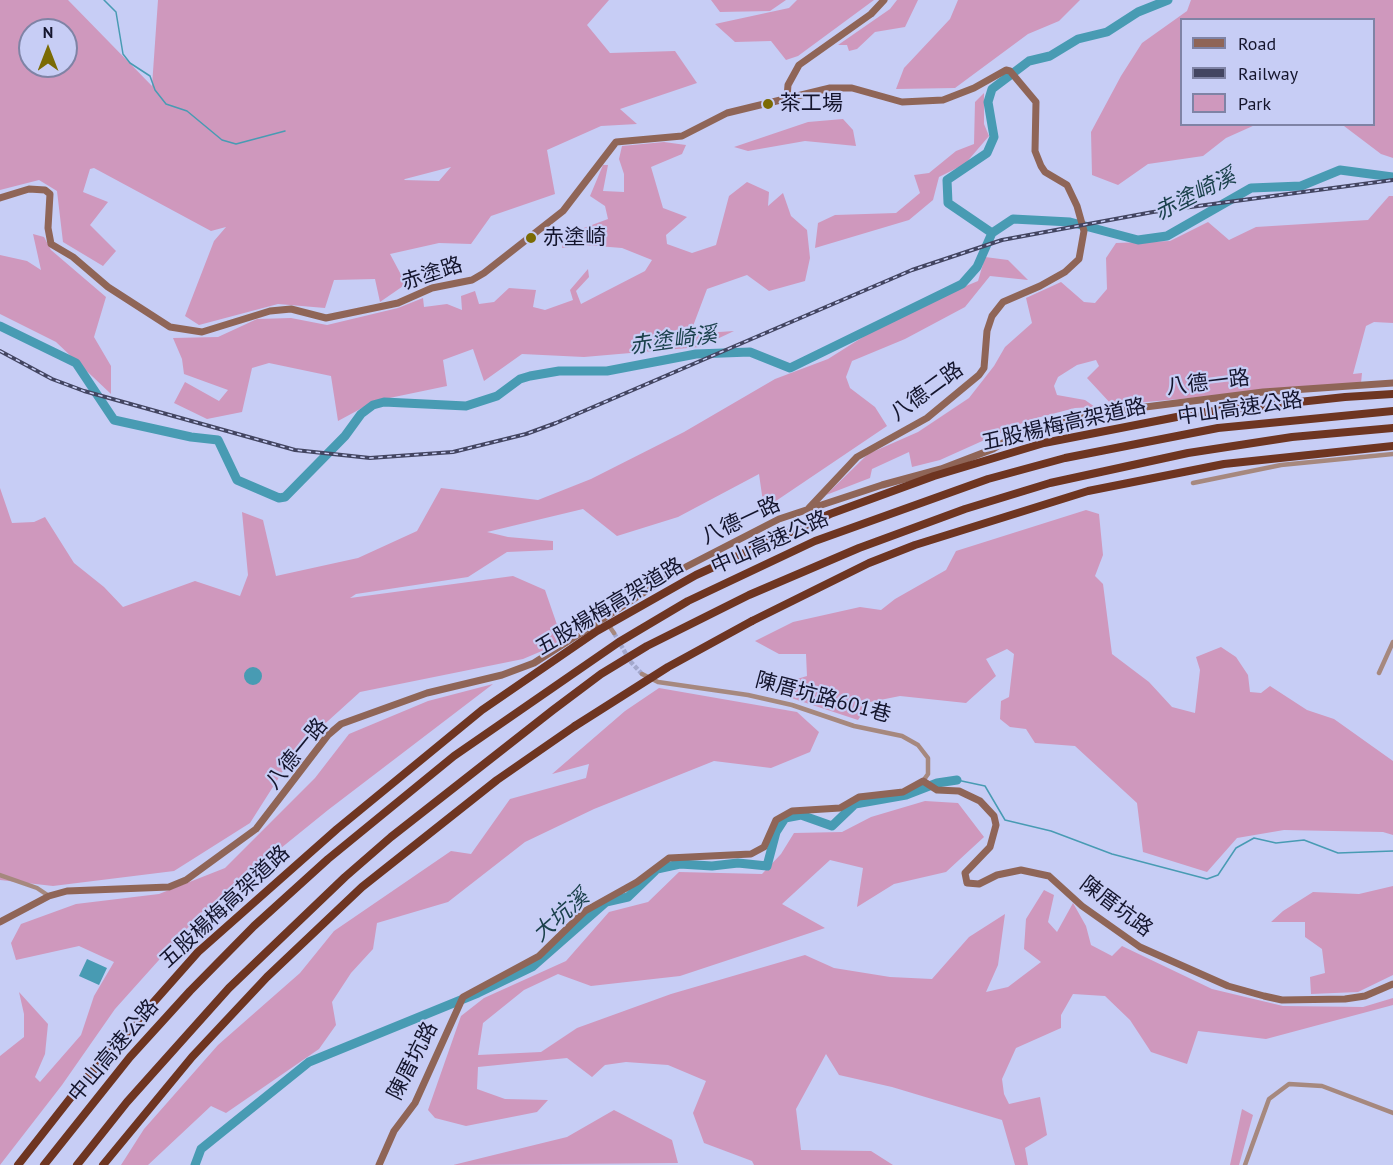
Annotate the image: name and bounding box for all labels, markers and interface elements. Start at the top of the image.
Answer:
north arrow [18,18,78,78]
legend [1180,18,1375,126]
text: N [43,22,53,42]
text: Road [1238,32,1276,55]
text: Railway [1238,62,1298,85]
place label: 茶工場 [780,91,843,117]
text: Park [1238,92,1271,115]
marker: 茶工場 [761,97,775,111]
water label: 赤塗崎溪 [1150,163,1240,227]
place label: 赤塗崎 [543,225,606,251]
marker: 赤塗崎 [524,231,538,245]
street label: 赤塗路 [398,252,466,296]
water label: 赤塗崎溪 [628,322,718,360]
street label: 八德二路 [886,357,968,427]
street label: 八德一路 [1165,365,1251,401]
street label: 中山高速公路 [1176,388,1304,430]
street label: 五股楊梅高架道路 [979,394,1149,456]
street label: 八德一路 [698,492,784,550]
street label: 中山高速公路 [707,506,833,580]
street label: 五股楊梅高架道路 [532,553,688,661]
street label: 陳厝坑路601巷 [752,668,894,728]
street label: 八德一路 [261,713,333,795]
street label: 五股楊梅高架道路 [155,840,295,974]
street label: 陳厝坑路 [1075,872,1157,942]
water label: 大坑溪 [527,884,595,948]
street label: 中山高速公路 [64,995,164,1107]
street label: 陳厝坑路 [383,1018,443,1104]

